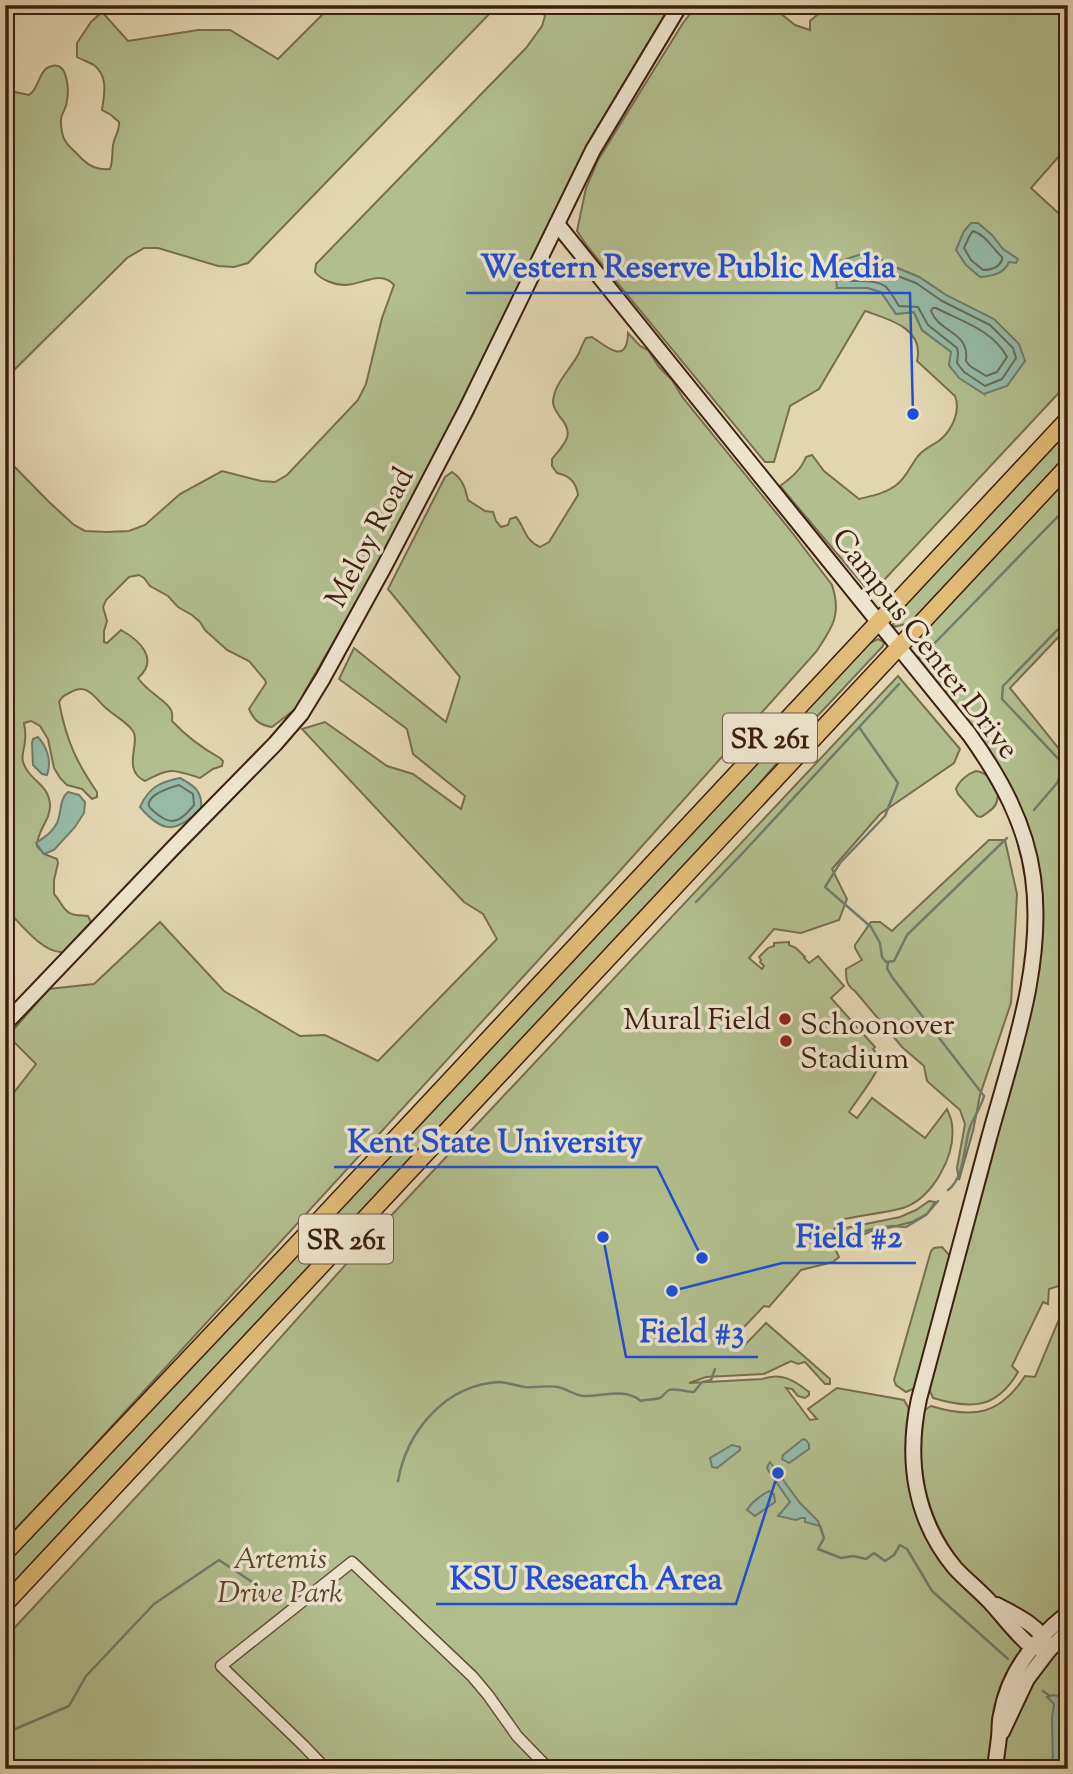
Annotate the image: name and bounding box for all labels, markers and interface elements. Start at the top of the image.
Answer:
callout: Western Reserve Public Media [466,240,910,293]
text: Western Reserve Public Media [480,246,896,292]
street label: Meloy Road [316,460,426,616]
street label: Campus Center Drive [820,520,1028,769]
road number: SR 261 [723,714,817,762]
place label: Mural Field [623,1000,771,1043]
place label: Schoonover Stadium [800,1005,954,1082]
marker: Mural Field [777,1011,793,1027]
marker: Schoonover Stadium [778,1033,794,1049]
callout: Kent State University [334,1114,657,1167]
text: Kent State University [347,1121,643,1167]
callout: Field #2 [782,1210,916,1263]
road number: SR 261 [299,1214,393,1264]
text: Field #2 [796,1216,902,1262]
callout: Field #3 [626,1304,758,1357]
text: Field #3 [640,1311,744,1357]
park label: Artemis Drive Park [217,1539,343,1616]
callout: KSU Research Area [436,1551,736,1604]
text: KSU Research Area [450,1558,722,1604]

